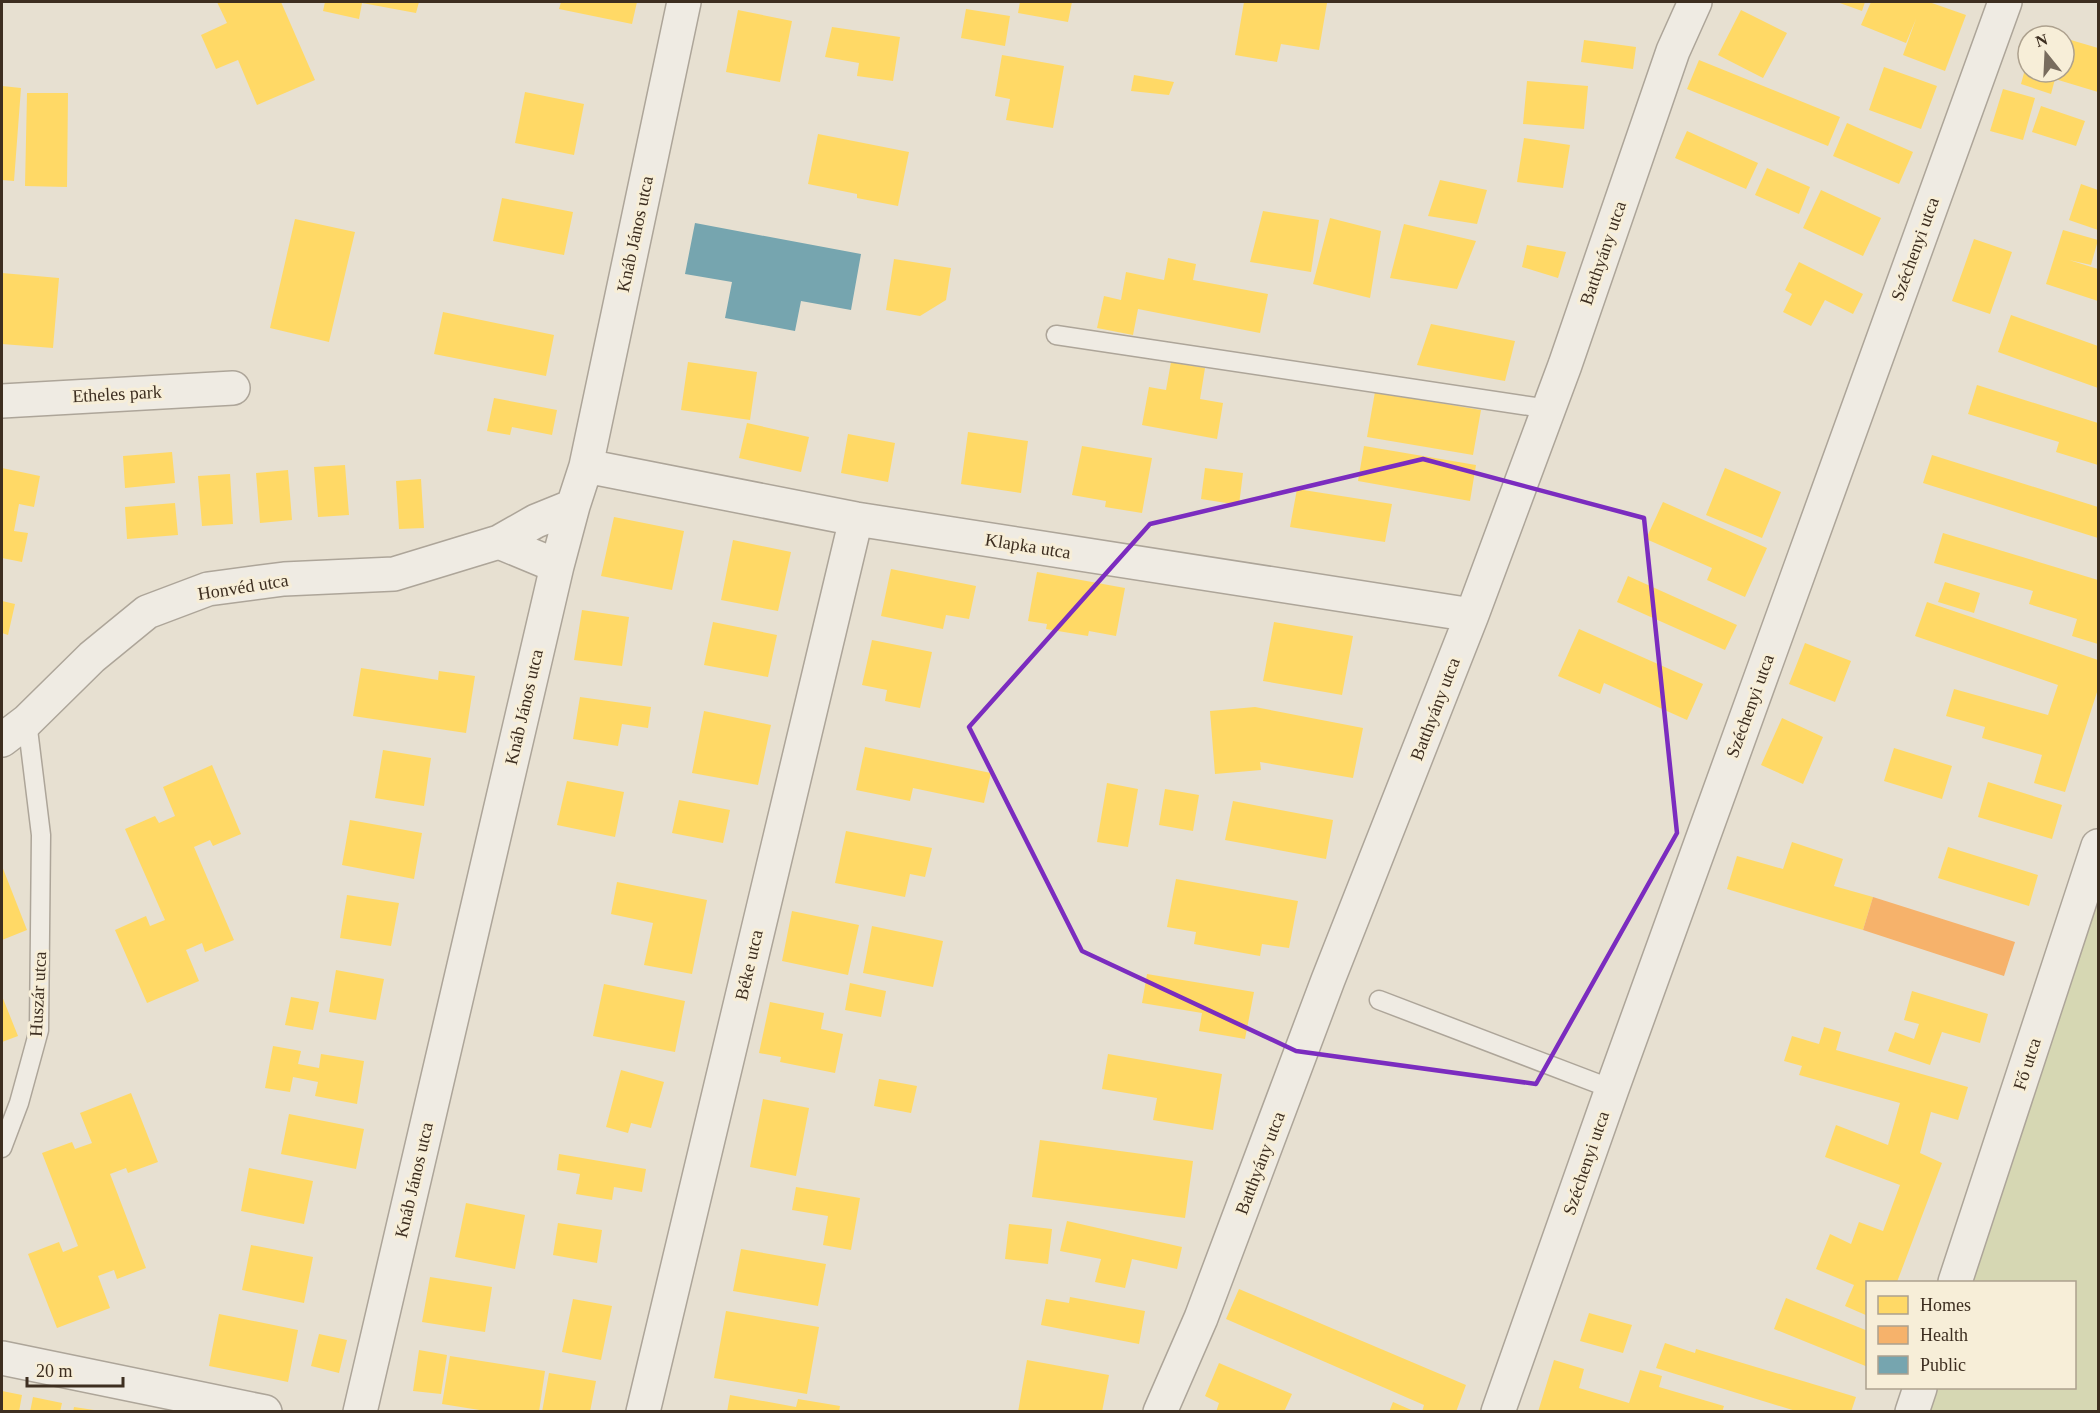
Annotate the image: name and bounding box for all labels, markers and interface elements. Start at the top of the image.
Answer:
north arrow [2016,24,2076,84]
text: N [2033,30,2050,50]
street label: Knáb János utca [613,174,657,294]
street label: Széchenyi utca [1887,195,1943,303]
street label: Batthyány utca [1576,198,1630,308]
street label: Etheles park [72,382,162,406]
street label: Klapka utca [984,529,1072,563]
street label: Honvéd utca [196,570,290,604]
street label: Knáb János utca [501,647,547,767]
street label: Széchenyi utca [1722,652,1778,760]
street label: Batthyány utca [1406,655,1464,763]
street label: Béke utca [731,928,767,1002]
street label: Huszár utca [26,951,50,1037]
street label: Fő utca [2009,1035,2045,1093]
street label: Széchenyi utca [1559,1108,1613,1218]
street label: Batthyány utca [1231,1109,1289,1217]
street label: Knáb János utca [391,1120,437,1240]
legend [1866,1281,2076,1389]
text: Homes [1920,1295,1971,1315]
text: Health [1920,1325,1968,1345]
scale bar [27,1350,123,1388]
text: Public [1920,1355,1966,1375]
text: 20 m [36,1361,73,1381]

